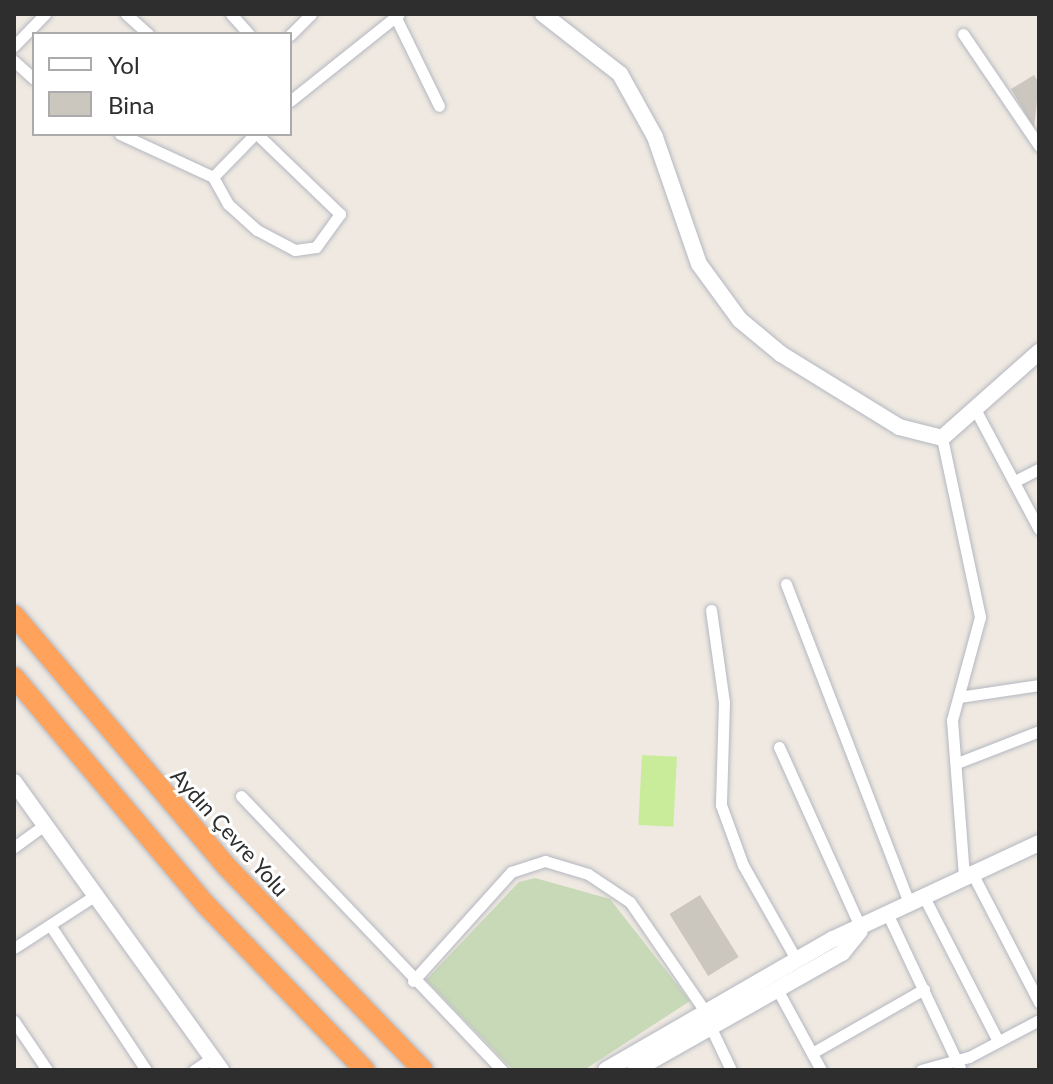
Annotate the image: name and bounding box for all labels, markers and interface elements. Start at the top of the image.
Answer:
legend [32,32,292,136]
text: Yol [108,50,140,79]
text: Bina [108,90,154,119]
street label: Aydın Çevre Yolu [165,762,295,902]

